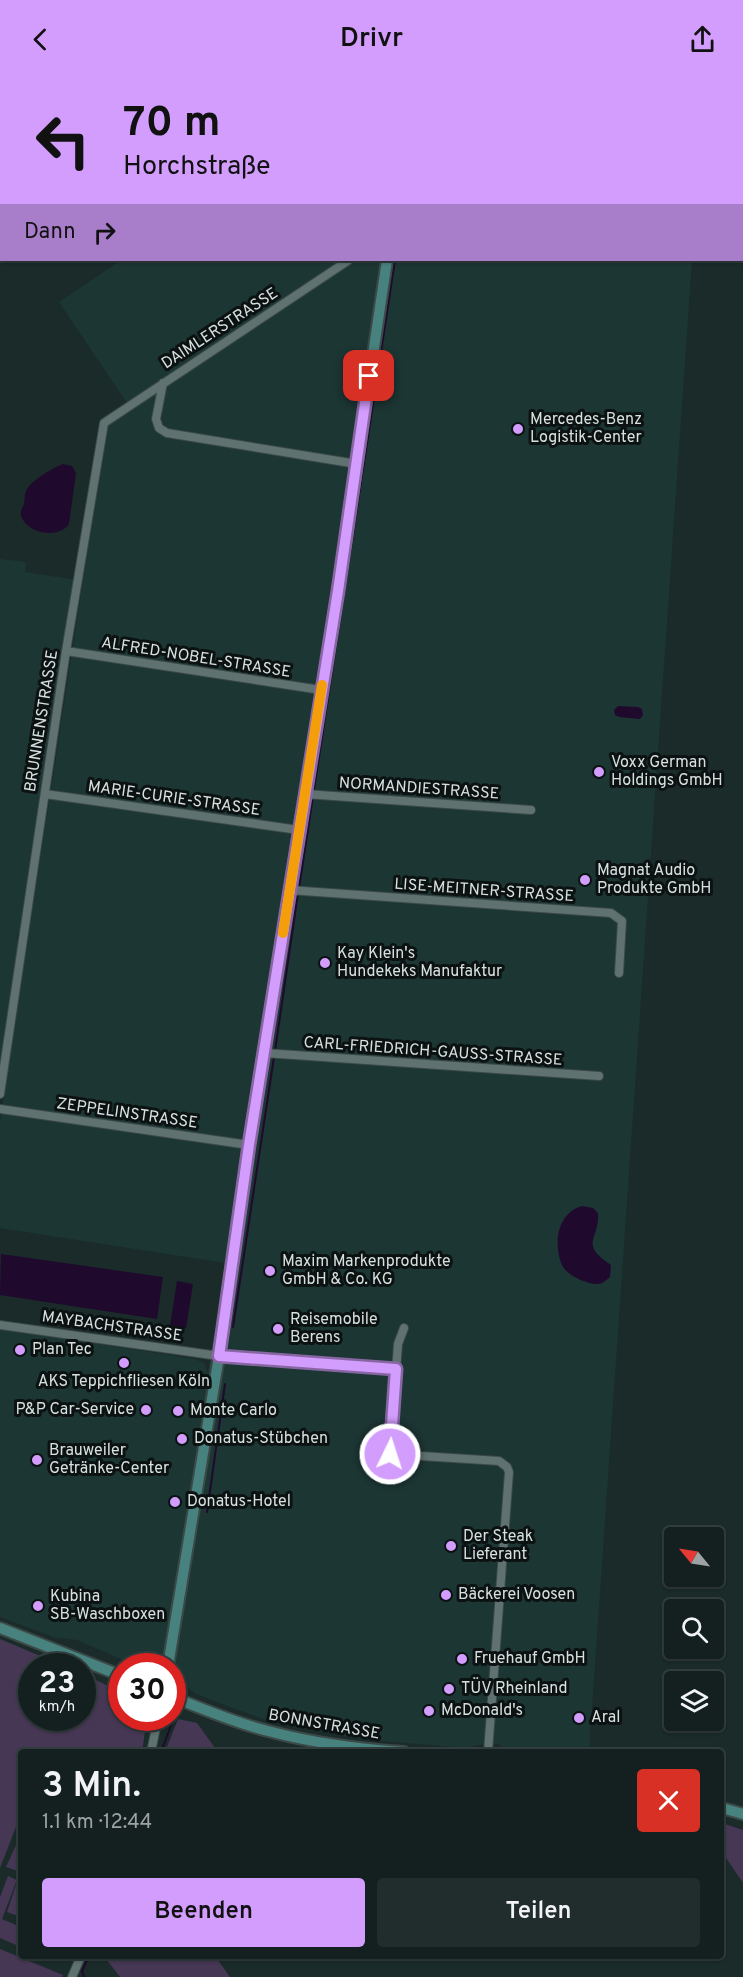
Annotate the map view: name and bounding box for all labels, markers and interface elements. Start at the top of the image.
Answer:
text: Drivr [340,22,403,56]
icon: back [24,23,57,56]
icon: share [686,23,719,56]
text: 70 m [123,98,221,151]
icon: left [24,102,102,180]
text: Horchstraße [123,150,271,184]
icon: right [88,216,121,249]
text: Dann [24,219,76,246]
street label: DAIMLERSTRASSE [158,284,282,374]
pin [343,350,394,401]
icon: arrive [352,359,385,392]
place label: Mercedes-Benz Logistik-Center [530,410,642,448]
marker: Mercedes-Benz Logistik-Center [511,422,525,436]
street label: ALFRED-NOBEL-STRASSE [100,633,292,683]
street label: BRUNNENSTRASSE [21,649,63,793]
place label: Voxx German Holdings GmbH [611,753,723,791]
marker: Voxx German Holdings GmbH [592,765,606,779]
street label: NORMANDIESTRASSE [338,773,500,805]
street label: MARIE-CURIE-STRASSE [87,777,261,821]
place label: Magnat Audio Produkte GmbH [597,861,711,899]
marker: Magnat Audio Produkte GmbH [578,873,592,887]
street label: LISE-MEITNER-STRASSE [394,875,574,907]
place label: Kay Klein's Hundekeks Manufaktur [337,944,502,982]
marker: Kay Klein's Hundekeks Manufaktur [318,956,332,970]
street label: CARL-FRIEDRICH-GAUSS-STRASSE [303,1033,563,1071]
street label: ZEPPELINSTRASSE [55,1094,199,1134]
place label: Maxim Markenprodukte GmbH & Co. KG [282,1252,451,1290]
marker: Maxim Markenprodukte GmbH & Co. KG [263,1264,277,1278]
street label: MAYBACHSTRASSE [41,1307,183,1347]
place label: Reisemobile Berens [290,1310,378,1348]
marker: Reisemobile Berens [271,1322,285,1336]
place label: Plan Tec [32,1340,92,1360]
marker: Plan Tec [13,1343,27,1357]
marker: AKS Teppichfliesen Köln [117,1356,131,1370]
place label: AKS Teppichfliesen Köln [38,1372,210,1392]
place label: P&P Car-Service [16,1400,134,1420]
place label: Monte Carlo [190,1401,277,1421]
marker: P&P Car-Service [139,1403,153,1417]
marker: Monte Carlo [171,1404,185,1418]
position arrow [358,1422,422,1486]
place label: Donatus-Stübchen [194,1429,328,1449]
marker: Donatus-Stübchen [175,1432,189,1446]
place label: Brauweiler Getränke-Center [49,1441,169,1479]
marker: Brauweiler Getränke-Center [30,1453,44,1467]
place label: Donatus-Hotel [187,1492,291,1512]
marker: Donatus-Hotel [168,1495,182,1509]
place label: Der Steak Lieferant [463,1527,533,1565]
north arrow [664,1527,724,1587]
map controls [664,1527,724,1731]
marker: Der Steak Lieferant [444,1539,458,1553]
place label: Bäckerei Voosen [458,1585,575,1605]
place label: Kubina SB-Waschboxen [50,1587,165,1625]
marker: Bäckerei Voosen [439,1588,453,1602]
marker: Kubina SB-Waschboxen [31,1599,45,1613]
button: search [664,1599,724,1659]
place label: Fruehauf GmbH [474,1649,586,1669]
marker: Fruehauf GmbH [455,1652,469,1666]
speed limit sign: 30 [108,1653,186,1731]
text: 23 [39,1666,75,1703]
button: layers [664,1671,724,1731]
place label: TÜV Rheinland [461,1677,568,1699]
marker: TÜV Rheinland [442,1682,456,1696]
text: km/h [39,1698,75,1717]
place label: McDonald's [441,1701,523,1721]
marker: McDonald's [422,1704,436,1718]
street label: BONNSTRASSE [267,1705,381,1745]
place label: Aral [591,1708,620,1728]
marker: Aral [572,1711,586,1725]
text: 3 Min. [42,1764,141,1810]
button: close [637,1769,700,1832]
text: 1.1 km · 12:44 [42,1810,152,1836]
button: Beenden [42,1878,365,1947]
button: Teilen [377,1878,700,1947]

